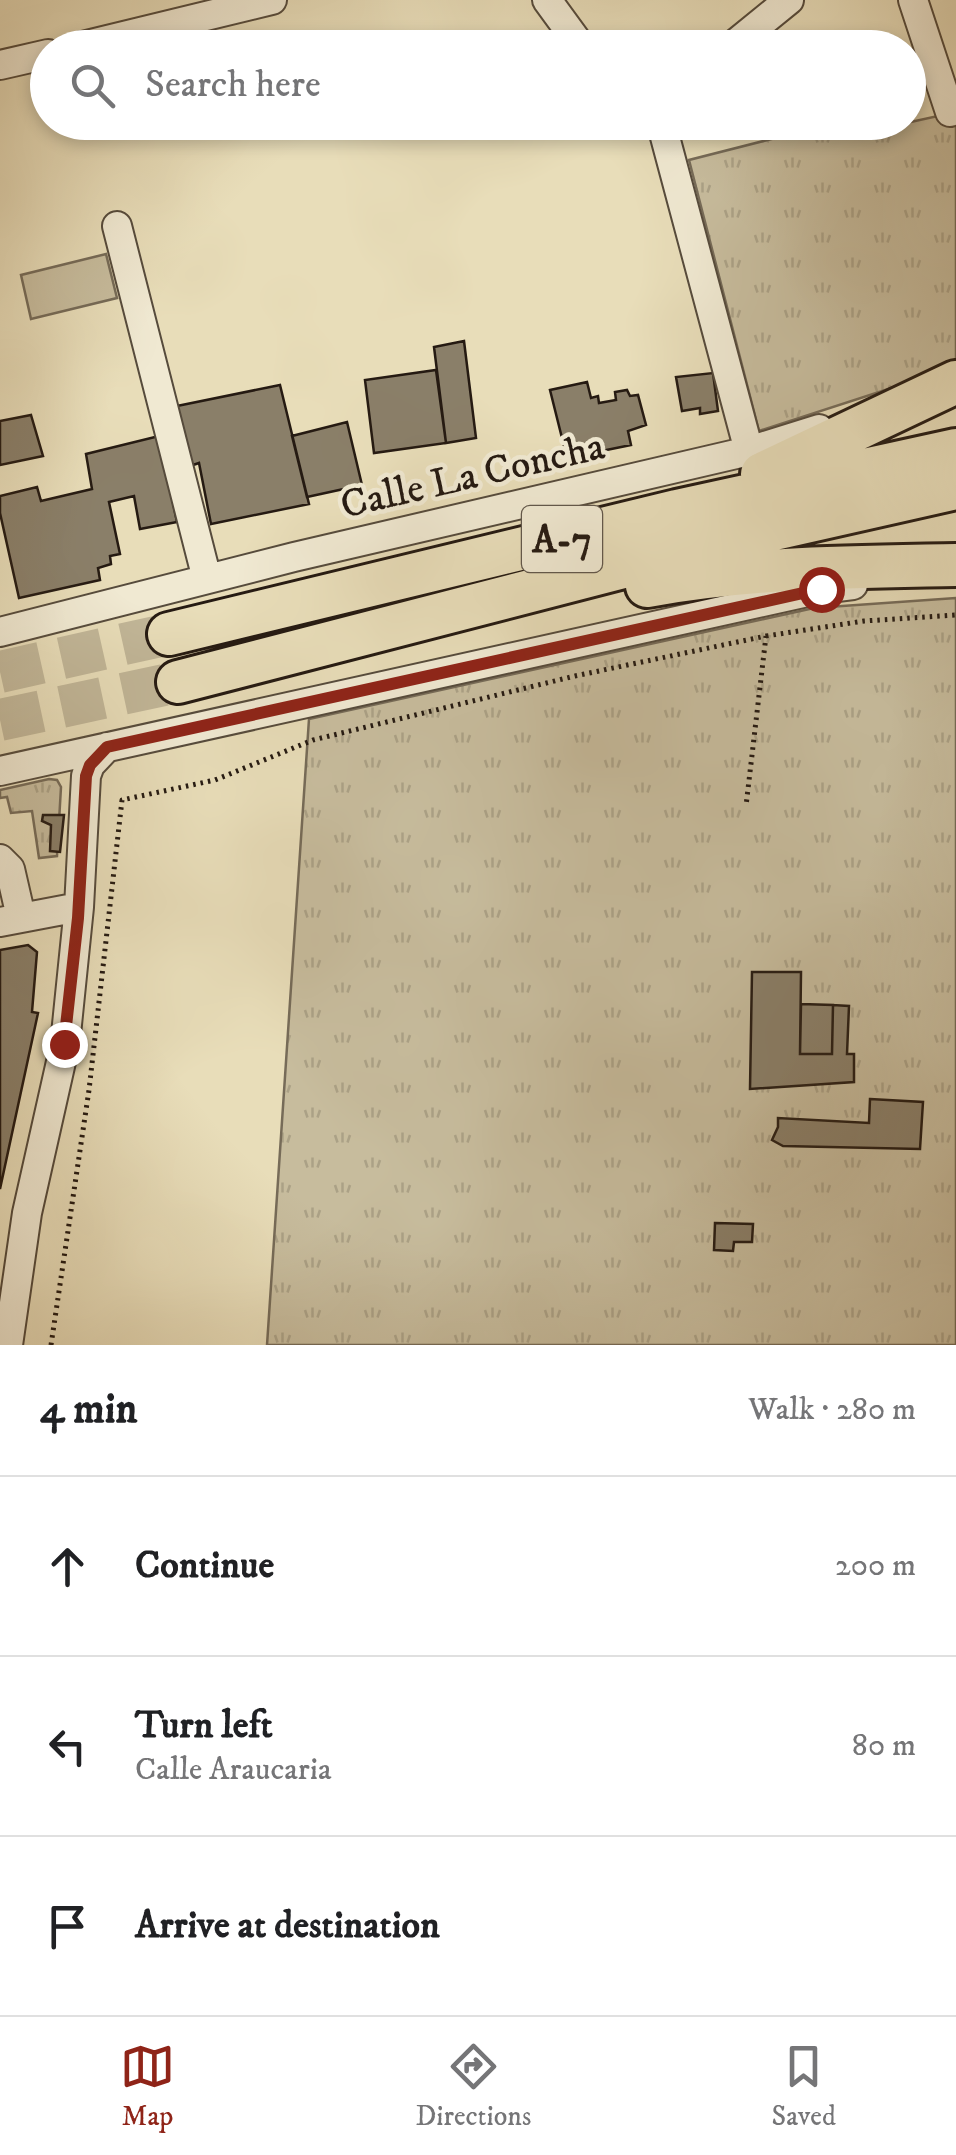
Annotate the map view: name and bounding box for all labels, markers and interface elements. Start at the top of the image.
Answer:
search box [30,30,926,140]
icon: search [65,58,120,113]
text: Search here [145,61,321,109]
street label: Calle La Concha [336,422,609,532]
road number: A-7 [522,506,602,572]
route start [799,567,845,613]
route end [42,1022,88,1068]
text: 4 min [40,1384,138,1436]
text: Walk · 280 m [748,1390,916,1430]
icon: ahead [40,1539,95,1594]
text: Continue [135,1542,274,1590]
text: 200 m [835,1546,916,1586]
text: Turn left [135,1702,273,1750]
icon: left [40,1719,95,1774]
text: 80 m [852,1726,916,1766]
text: Calle Araucaria [135,1750,332,1790]
icon: arrive [40,1899,95,1954]
text: Arrive at destination [135,1902,440,1950]
tab: Map [120,2039,175,2134]
tab: Directions [415,2039,531,2134]
tab: Saved [772,2039,836,2134]

